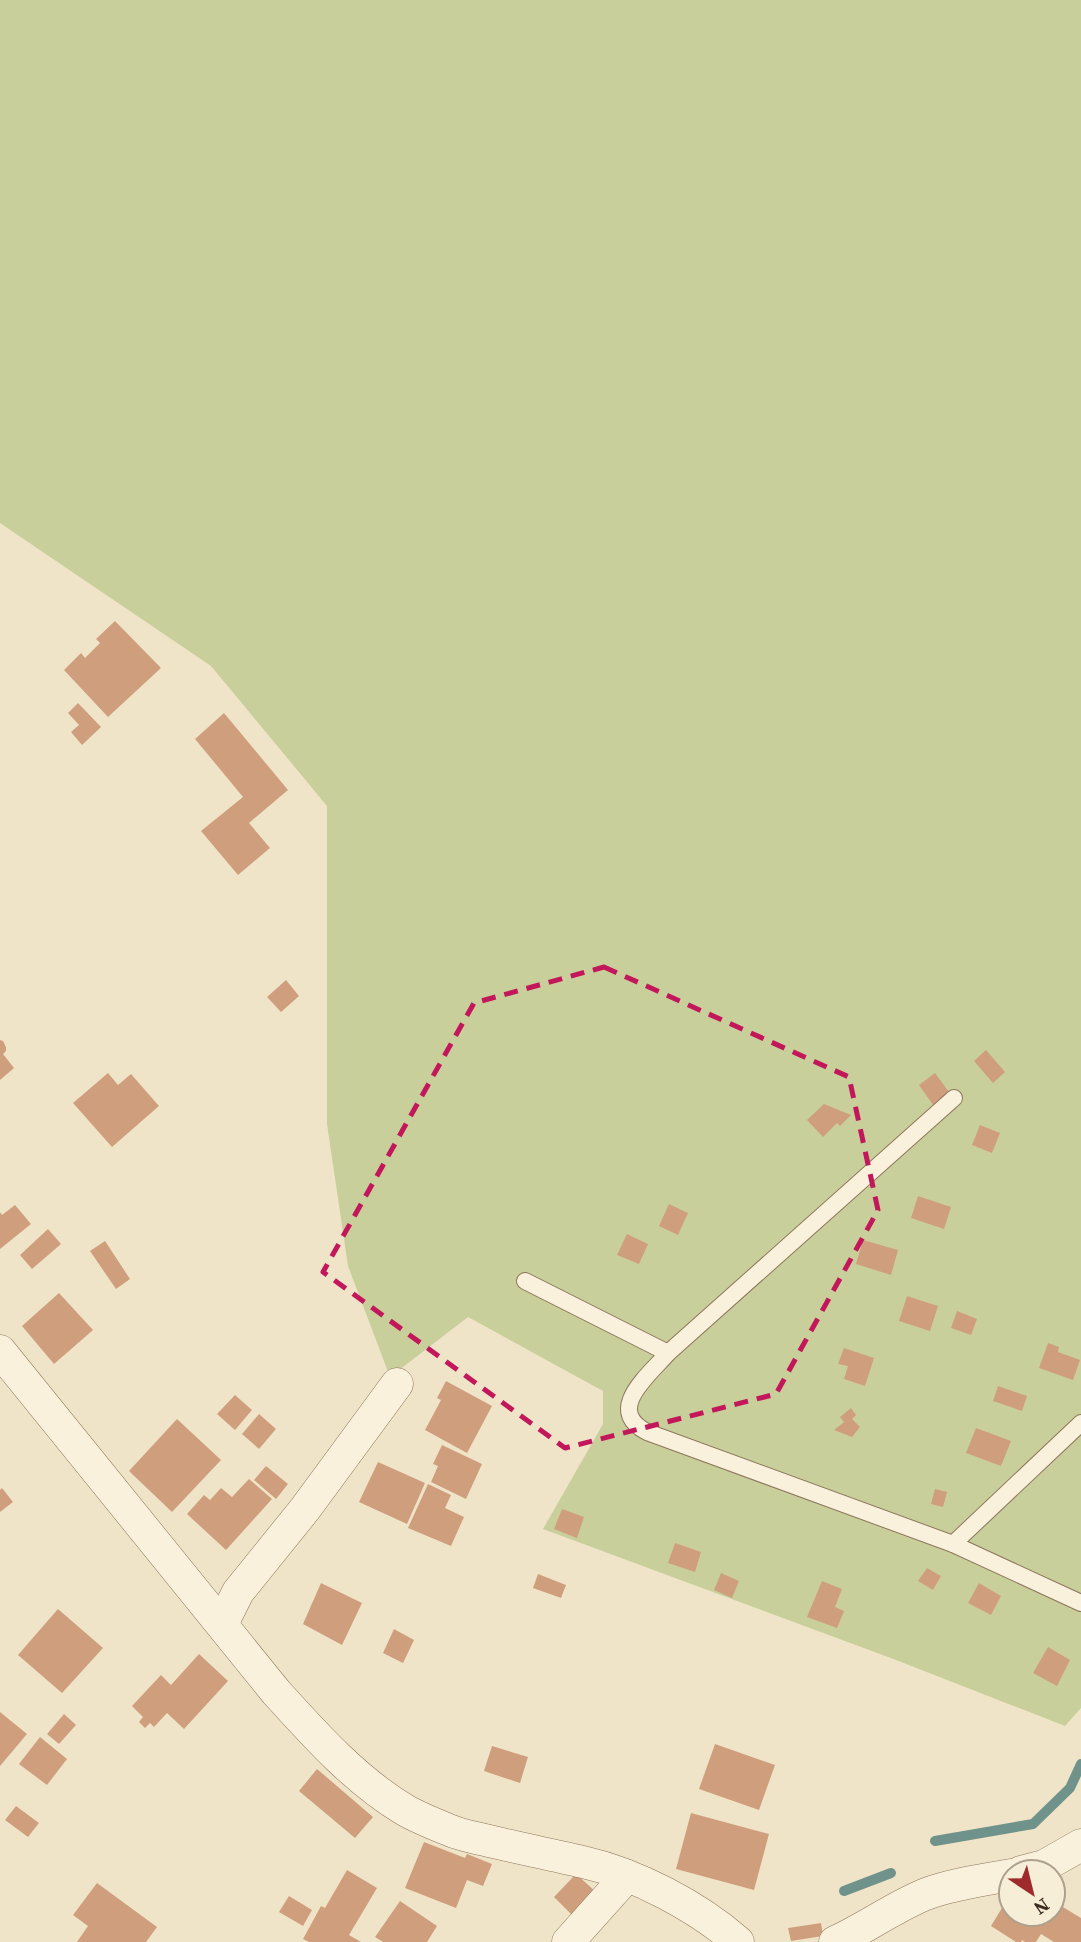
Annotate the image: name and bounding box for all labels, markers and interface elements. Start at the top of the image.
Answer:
north arrow [997,1858,1067,1928]
text: N [1028,1892,1055,1922]

